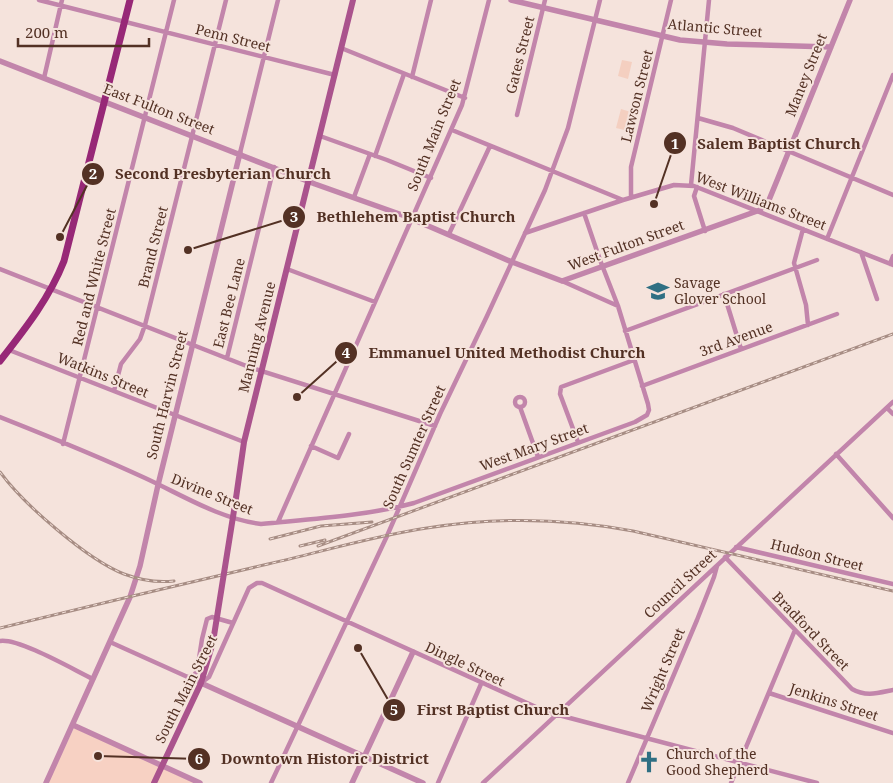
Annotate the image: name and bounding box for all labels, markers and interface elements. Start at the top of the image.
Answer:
street label: Gates Street [501,14,538,96]
street label: Atlantic Street [667,14,763,41]
scale bar [18,15,149,47]
street label: Penn Street [194,19,273,56]
text: 200 m [25,22,68,42]
street label: Maney Street [780,30,831,119]
street label: Lawson Street [616,48,657,144]
street label: South Main Street [402,76,465,194]
street label: East Fulton Street [101,79,218,139]
callout: Salem Baptist Church [662,128,871,158]
text: 1 [671,133,679,153]
text: Salem Baptist Church [697,133,861,153]
callout: Second Presbyterian Church [80,159,341,189]
text: 2 [89,163,97,183]
text: Second Presbyterian Church [115,163,331,183]
street label: West Williams Street [693,167,829,234]
callout: Bethlehem Baptist Church [281,202,525,232]
street label: Brand Street [133,204,172,290]
street label: Red and White Street [67,206,120,348]
text: 3 [290,206,298,226]
text: Bethlehem Baptist Church [317,206,515,226]
street label: West Fulton Street [565,215,687,274]
street label: East Bee Lane [208,256,249,350]
place label: Savage Glover School [674,273,767,308]
school or university icon: Savage Glover School [645,278,671,304]
street label: Manning Avenue [234,279,279,394]
street label: 3rd Avenue [697,316,775,361]
street label: South Harvin Street [141,329,192,461]
callout: Emmanuel United Methodist Church [333,338,655,368]
text: 4 [342,342,351,362]
text: Emmanuel United Methodist Church [368,342,646,362]
street label: Watkins Street [55,348,152,402]
street label: South Sumter Street [378,382,449,512]
street label: West Mary Street [477,418,591,475]
street label: Divine Street [169,469,256,519]
street label: Hudson Street [769,534,865,575]
street label: Council Street [639,545,720,622]
street label: Bradford Street [769,587,854,674]
street label: Wright Street [636,625,689,715]
street label: South Main Street [150,631,221,746]
street label: Dingle Street [422,637,508,690]
street label: Jenkins Street [786,678,881,725]
callout: First Baptist Church [382,695,580,725]
text: 5 [390,699,398,719]
text: First Baptist Church [417,699,569,719]
callout: Downtown Historic District [186,744,439,774]
place label: Church of the Good Shepherd [666,744,769,779]
text: 6 [195,748,203,768]
text: Downtown Historic District [221,748,429,768]
church icon: Church of the Good Shepherd [636,749,662,775]

